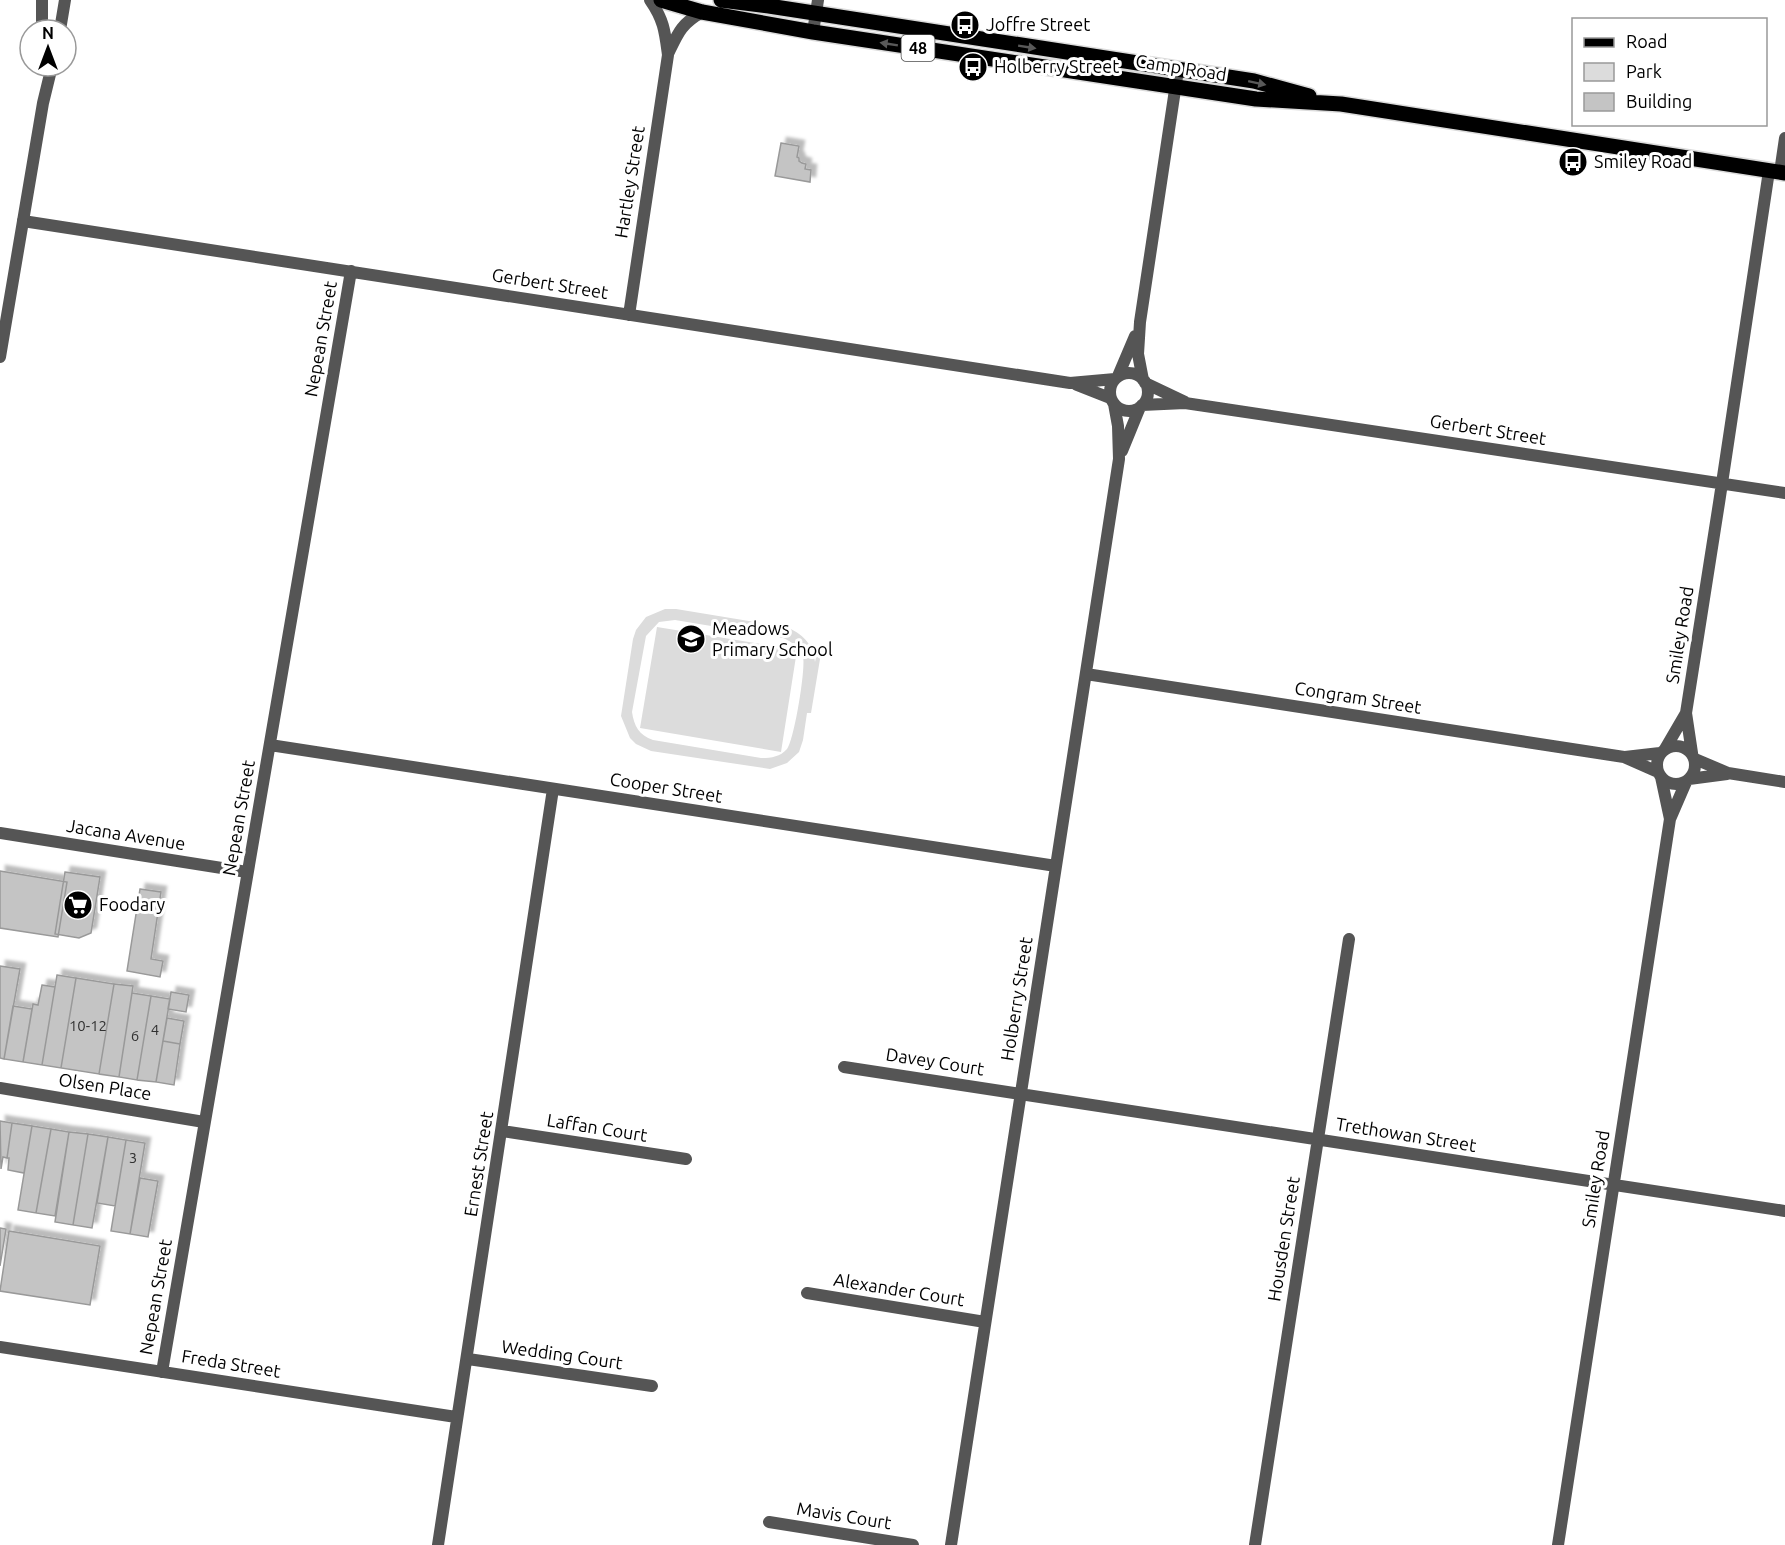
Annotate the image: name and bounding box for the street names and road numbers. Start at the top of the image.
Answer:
road number: 48 [902,35,934,61]
street label: Camp Road [1134,50,1228,84]
street label: Hartley Street [610,124,648,239]
street label: Gerbert Street [491,264,610,302]
street label: Nepean Street [300,279,340,398]
street label: Gerbert Street [1429,410,1548,448]
street label: Smiley Road [1661,585,1697,685]
street label: Congram Street [1293,677,1423,717]
street label: Nepean Street [218,758,258,877]
street label: Cooper Street [608,768,724,806]
street label: Jacana Avenue [65,815,187,853]
street label: Holberry Street [996,935,1036,1062]
street label: Davey Court [885,1043,986,1079]
street label: Olsen Place [57,1069,153,1103]
street label: Laffan Court [545,1109,649,1145]
street label: Ernest Street [460,1110,496,1218]
street label: Trethowan Street [1335,1113,1478,1155]
street label: Smiley Road [1577,1129,1613,1229]
street label: Housden Street [1263,1175,1303,1303]
street label: Nepean Street [135,1237,175,1356]
street label: Alexander Court [832,1269,966,1309]
street label: Wedding Court [500,1336,624,1372]
street label: Freda Street [180,1345,282,1381]
street label: Mavis Court [795,1498,893,1532]

